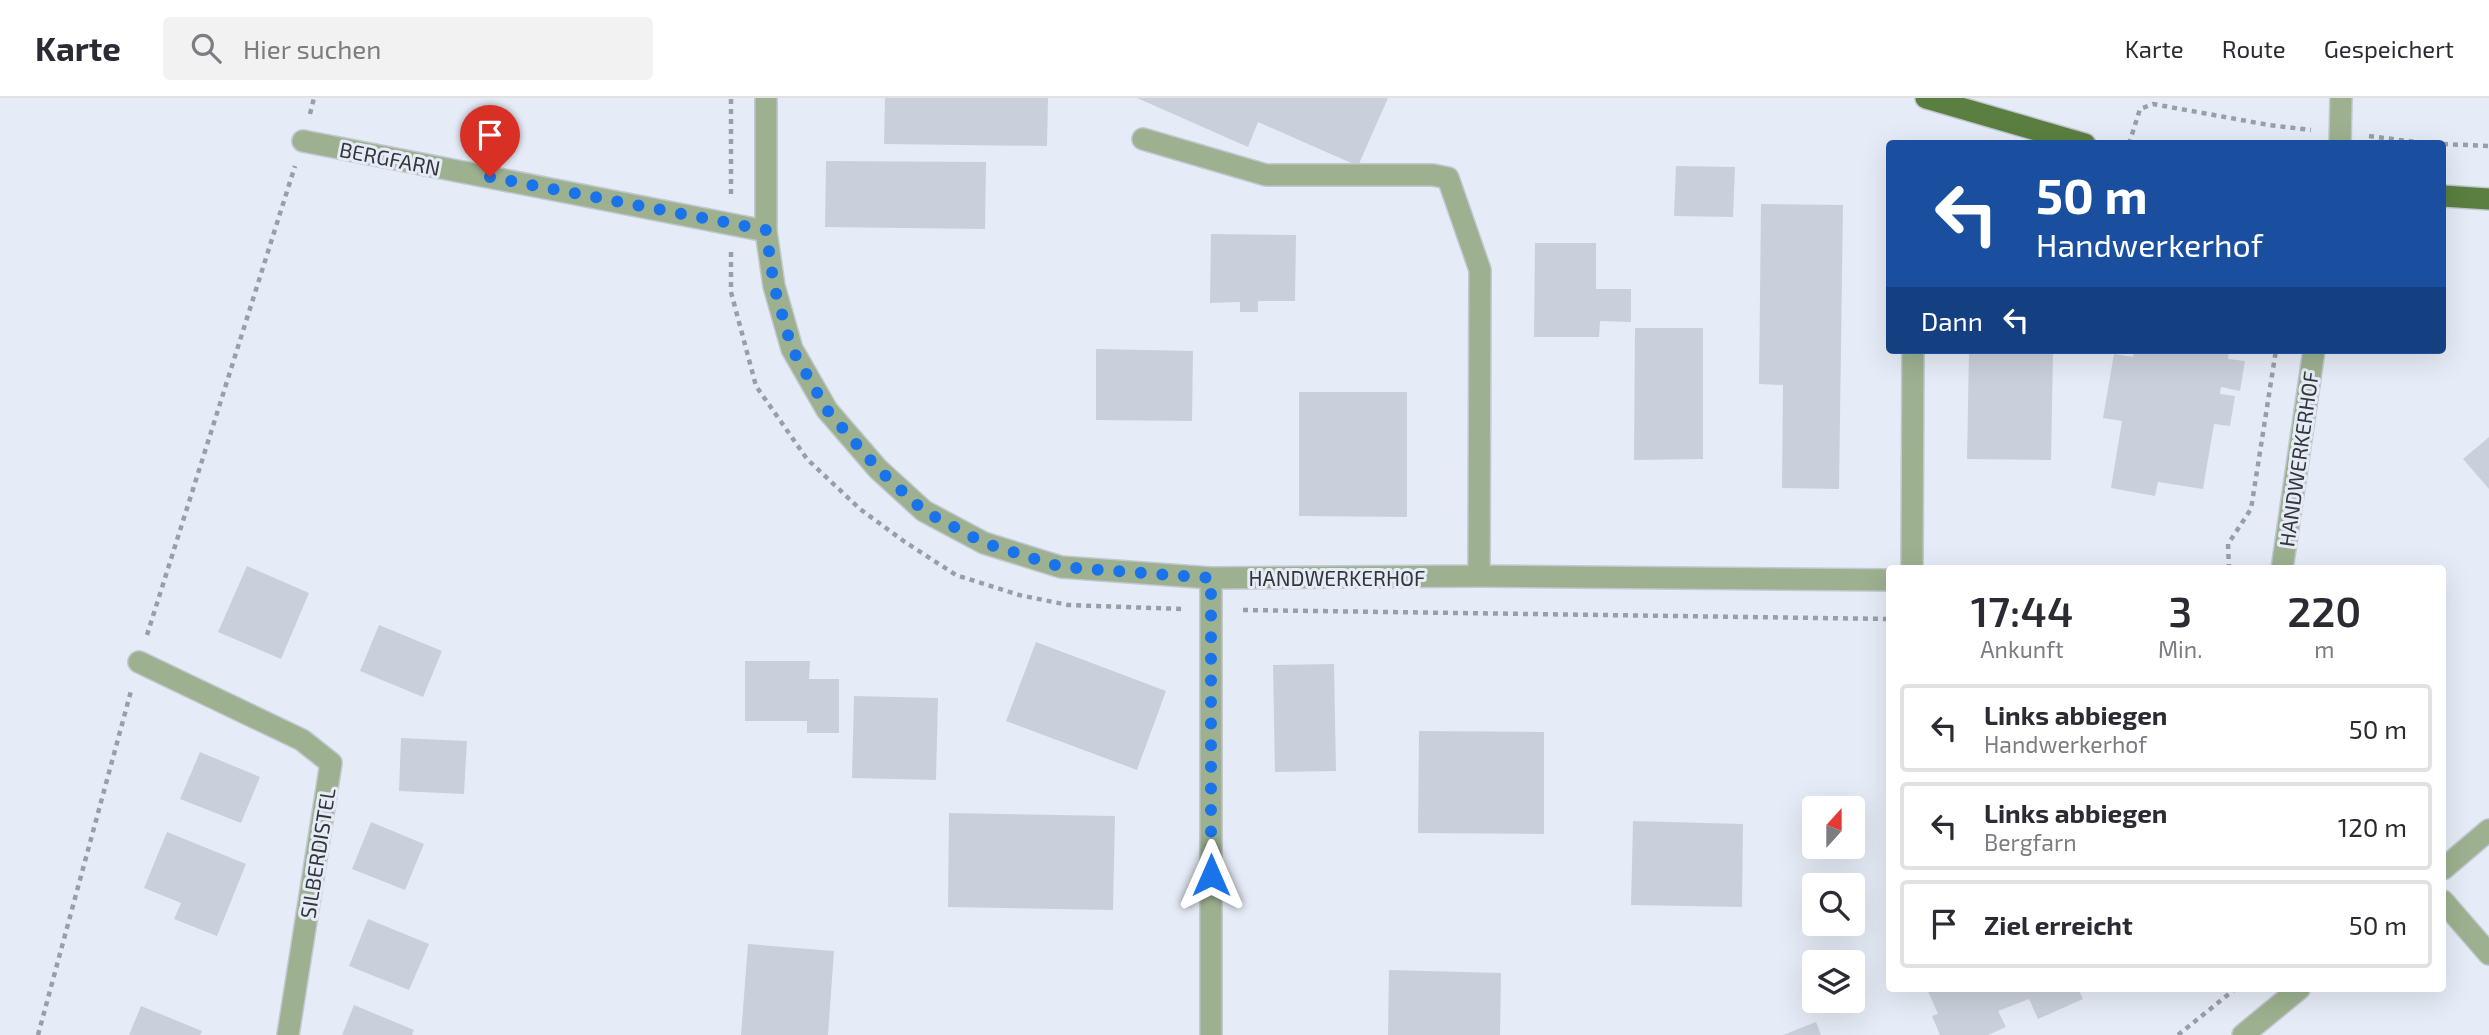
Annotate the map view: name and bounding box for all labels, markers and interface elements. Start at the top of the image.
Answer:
search box [163,17,653,80]
text: Karte [35,28,121,68]
icon: search [187,29,225,67]
text: Hier suchen [243,33,381,64]
text: Karte [2125,34,2184,63]
text: Route [2222,34,2286,63]
text: Gespeichert [2324,34,2454,63]
pin [460,105,520,177]
icon: arrive [471,116,509,154]
street label: BERGFARN [338,136,442,180]
text: 50 m [2036,165,2148,224]
icon: left [1921,168,2012,259]
text: Handwerkerhof [2036,225,2263,263]
icon: left [1997,301,2035,339]
text: Dann [1921,305,1983,336]
street label: HANDWERKERHOF [2273,370,2323,548]
street label: HANDWERKERHOF [1249,565,1425,590]
text: 17:44 [1971,585,2073,635]
text: 3 [2168,585,2192,635]
text: 220 [2287,585,2361,635]
text: Ankunft [1980,635,2064,663]
text: Min. [2158,635,2202,663]
text: m [2314,635,2334,663]
text: Links abbiegen [1984,699,2168,730]
icon: left [1925,709,1963,747]
text: 50 m [2349,713,2407,744]
text: Handwerkerhof [1984,730,2147,758]
street label: SILBERDISTEL [294,786,340,920]
north arrow [1802,796,1866,859]
map controls [1802,796,1865,1013]
text: Links abbiegen [1984,797,2168,828]
icon: left [1925,807,1963,845]
text: 120 m [2338,811,2407,842]
text: Bergfarn [1984,828,2077,856]
position arrow [1174,838,1248,912]
button: search [1802,873,1865,936]
icon: arrive [1925,905,1963,943]
text: Ziel erreicht [1984,909,2133,940]
text: 50 m [2349,909,2407,940]
button: layers [1802,950,1865,1013]

